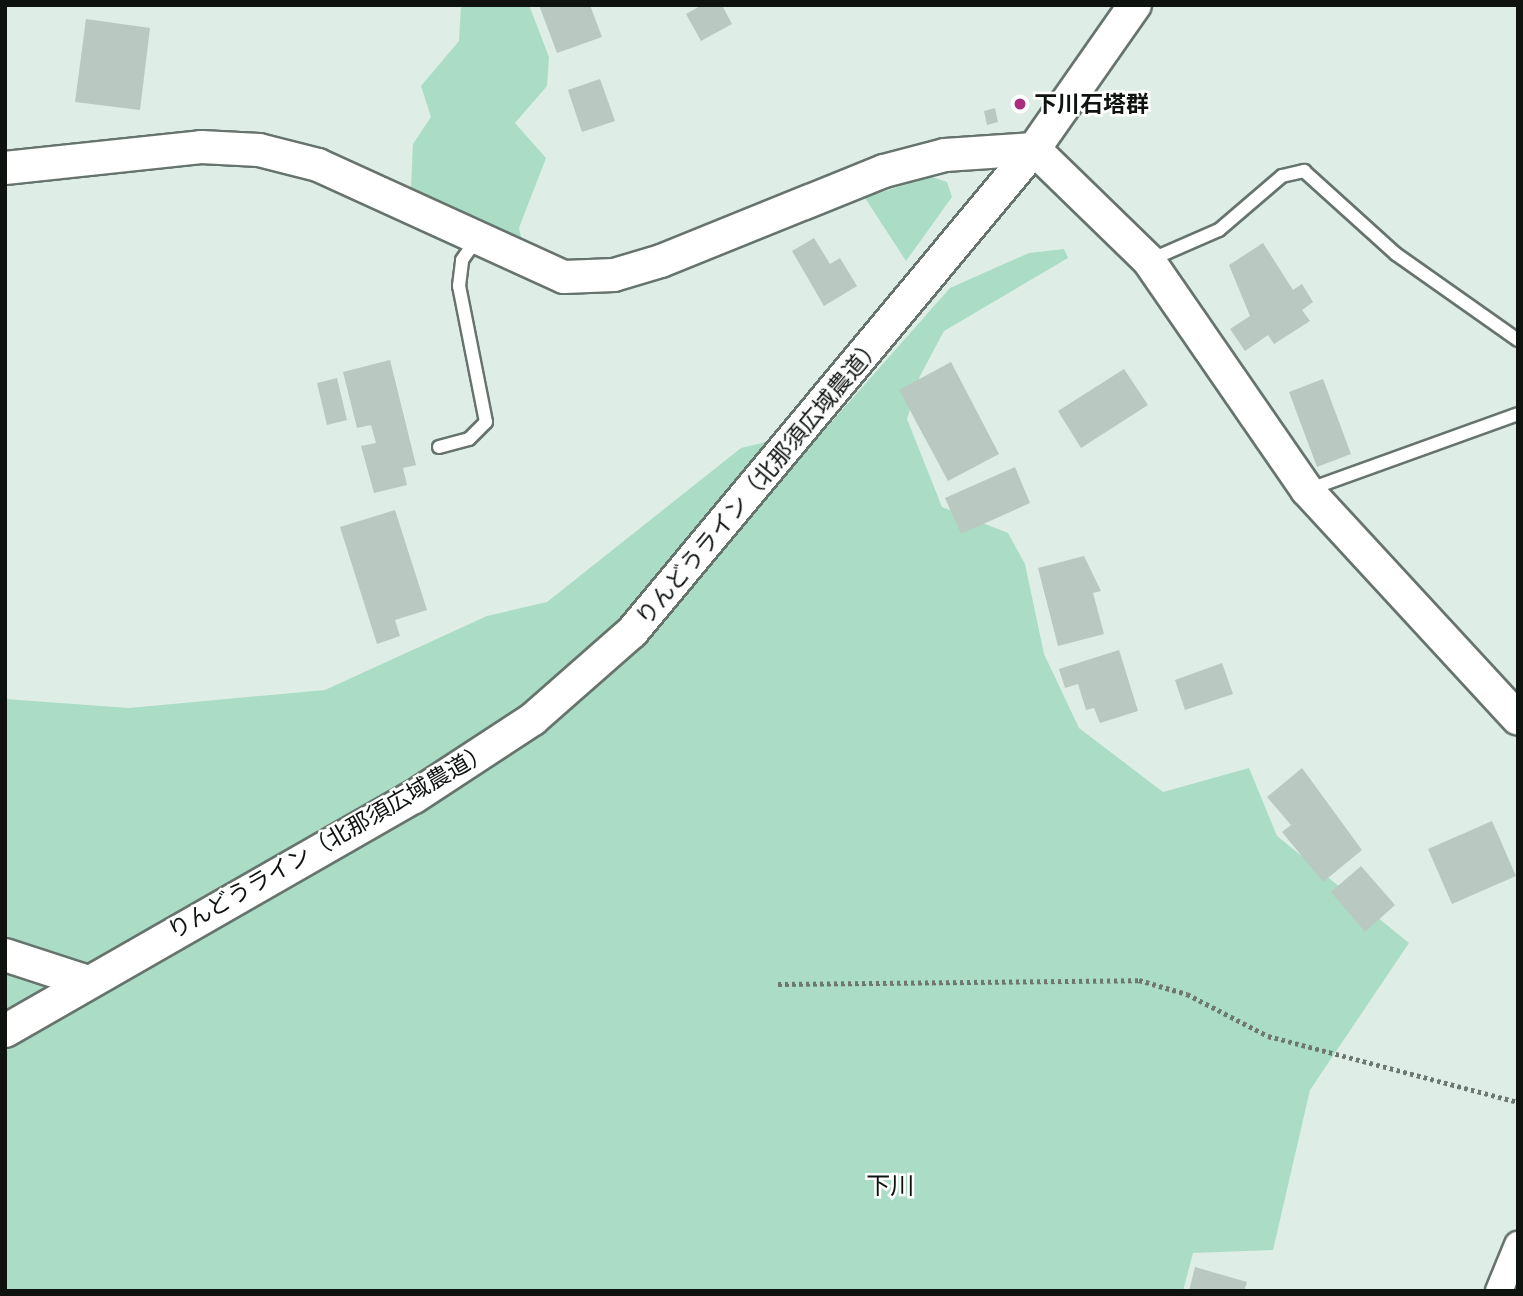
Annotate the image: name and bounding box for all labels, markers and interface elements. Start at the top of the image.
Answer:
place label: 下川石塔群 [1034,90,1149,118]
marker: 下川石塔群 [1012,96,1028,112]
street label: りんどうライン（北那須広域農道） [630,331,888,631]
street label: りんどうライン（北那須広域農道） [163,737,495,945]
district label: 下川 [866,1172,914,1200]

